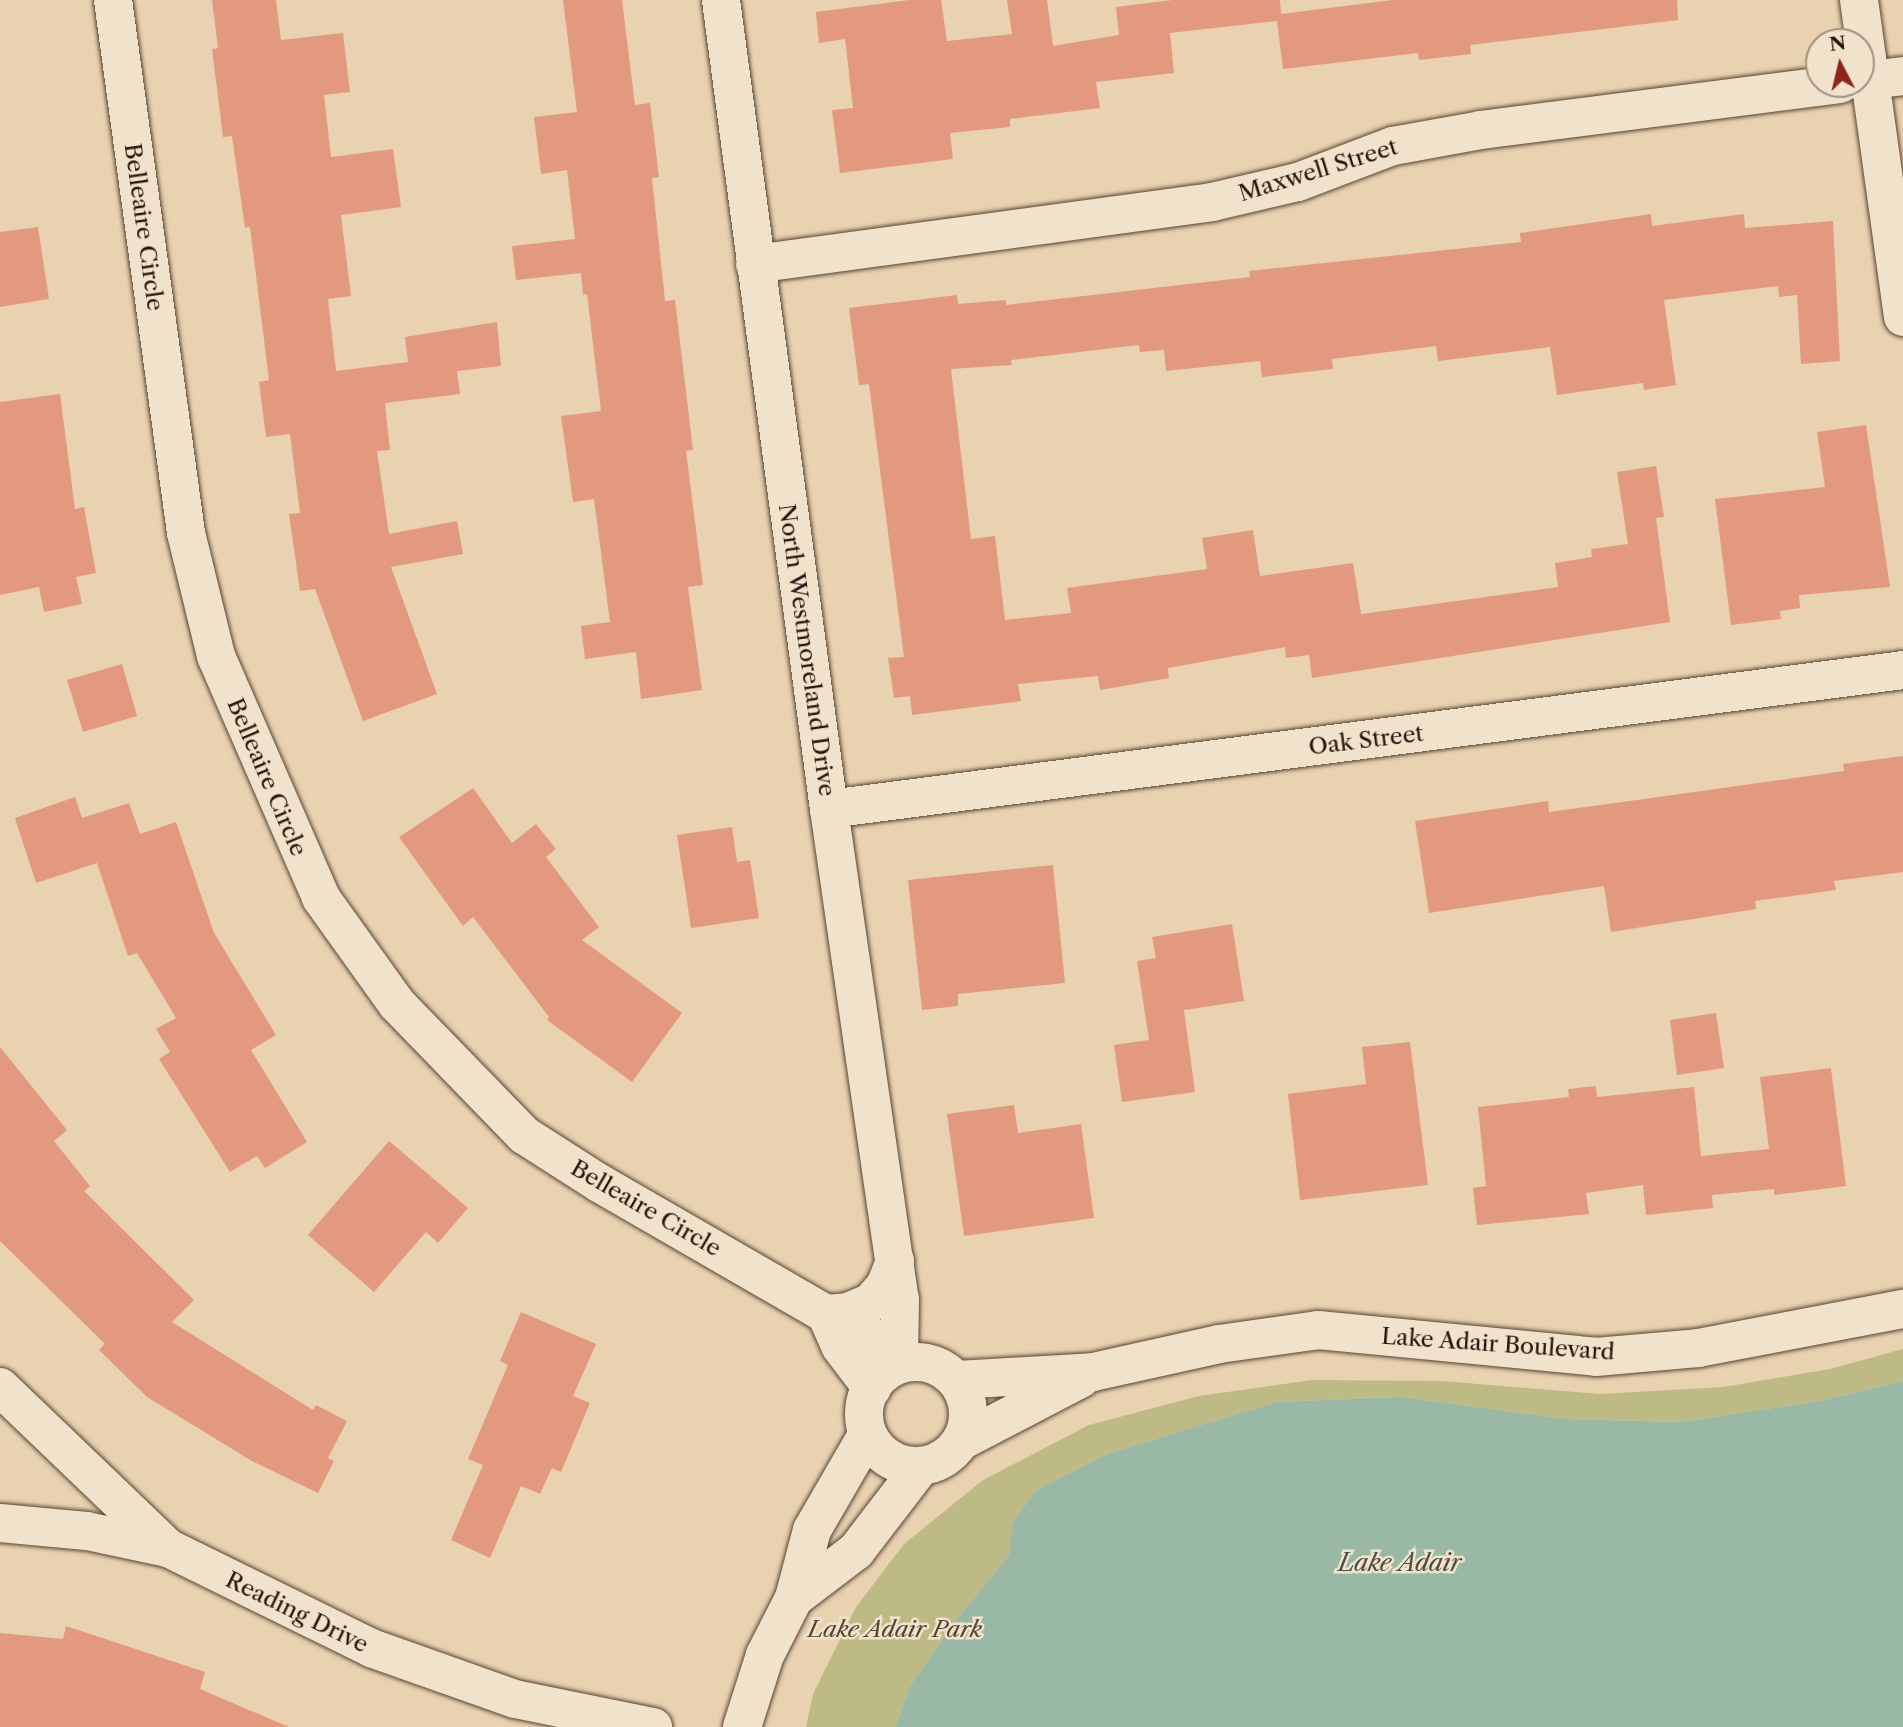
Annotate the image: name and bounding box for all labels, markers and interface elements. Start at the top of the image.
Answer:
north arrow [1805,28,1875,98]
text: N [1828,31,1847,56]
street label: Maxwell Street [1235,133,1401,207]
street label: Belleaire Circle [119,141,169,313]
street label: North Westmoreland Drive [773,502,841,798]
street label: Belleaire Circle [221,694,313,860]
street label: Oak Street [1307,719,1425,761]
street label: Belleaire Circle [566,1154,726,1262]
street label: Lake Adair Boulevard [1380,1322,1616,1366]
water label: Lake Adair [1338,1549,1462,1577]
street label: Reading Drive [221,1566,373,1658]
park label: Lake Adair Park [808,1615,982,1643]

